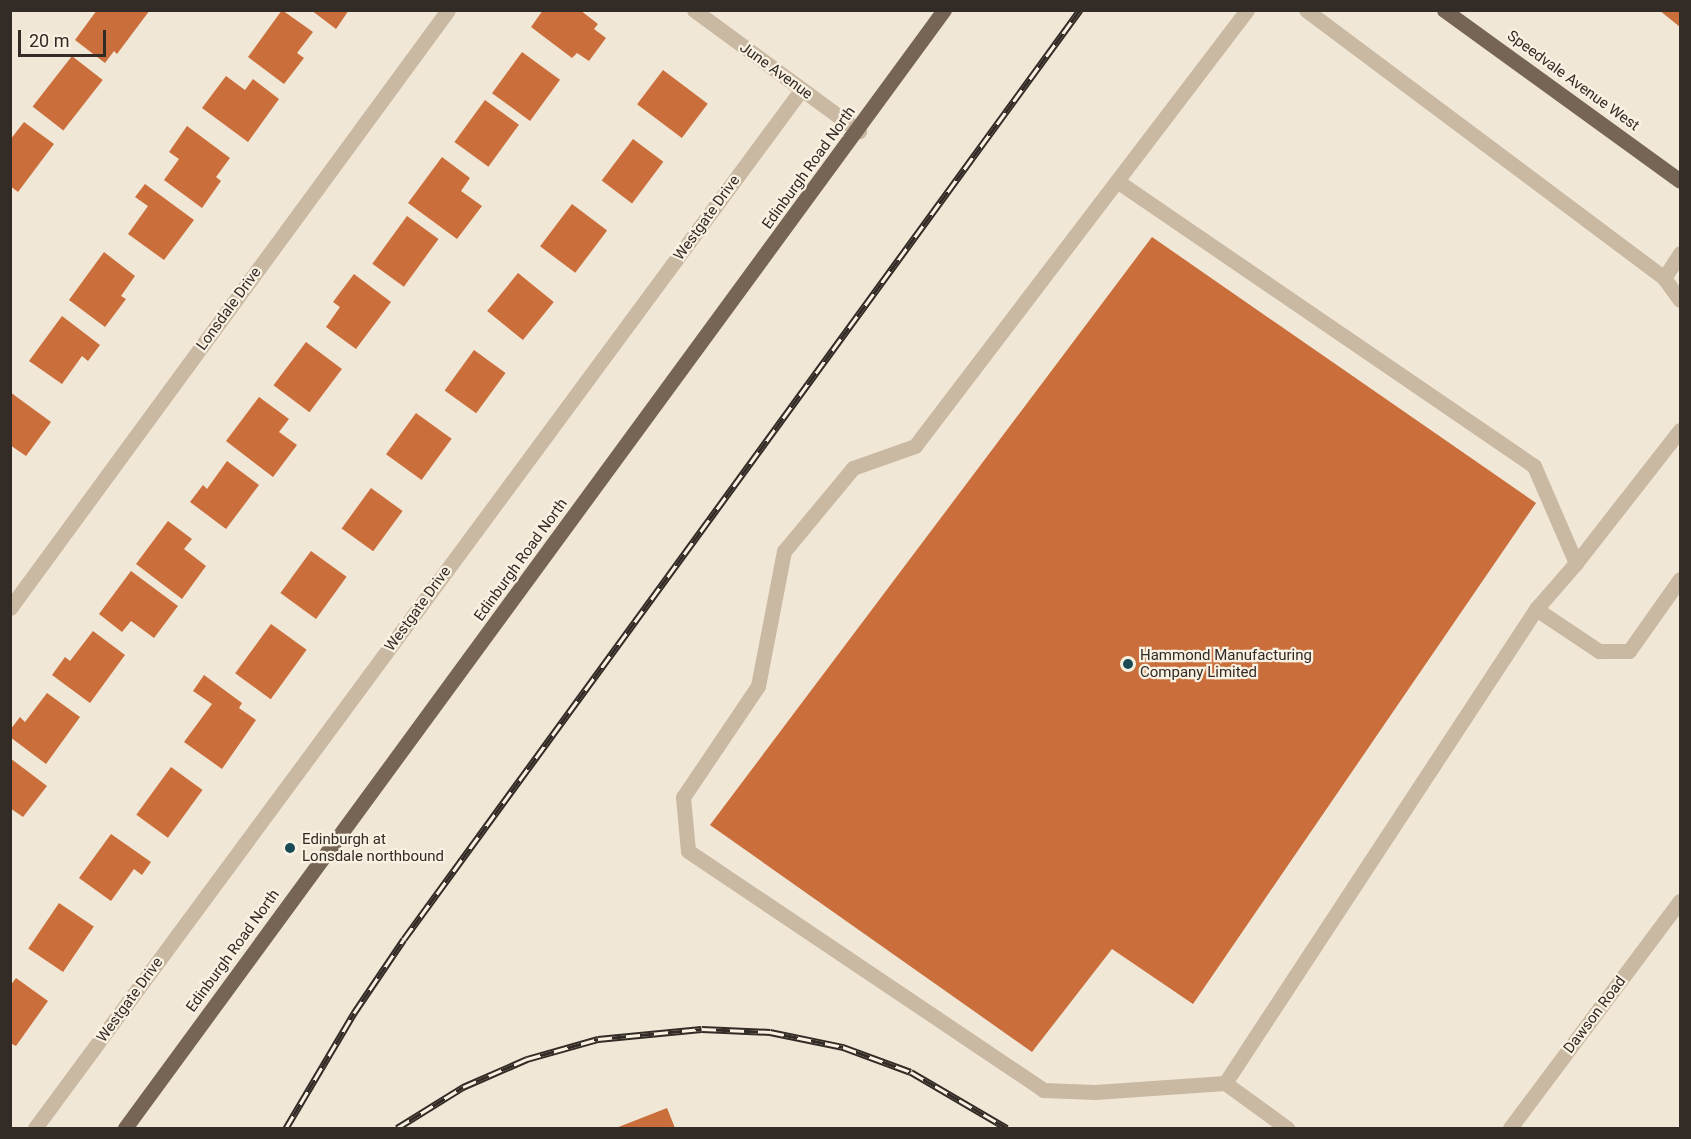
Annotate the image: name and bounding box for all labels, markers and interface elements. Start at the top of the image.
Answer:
scale bar [21,18,110,56]
street label: Speedvale Avenue West [1503,27,1643,135]
text: 20 m [29,30,69,51]
street label: June Avenue [736,39,816,103]
street label: Edinburgh Road North [759,103,859,233]
street label: Westgate Drive [670,172,744,264]
street label: Lonsdale Drive [193,264,265,354]
street label: Edinburgh Road North [471,495,571,625]
street label: Westgate Drive [381,563,455,655]
place label: Hammond Manufacturing Company Limited [1140,646,1312,681]
marker: Hammond Manufacturing Company Limited [1121,657,1135,671]
place label: Edinburgh at Lonsdale northbound [302,830,444,865]
marker: Edinburgh at Lonsdale northbound [283,841,297,855]
street label: Edinburgh Road North [183,886,283,1016]
street label: Westgate Drive [93,954,167,1046]
street label: Dawson Road [1560,973,1630,1057]

